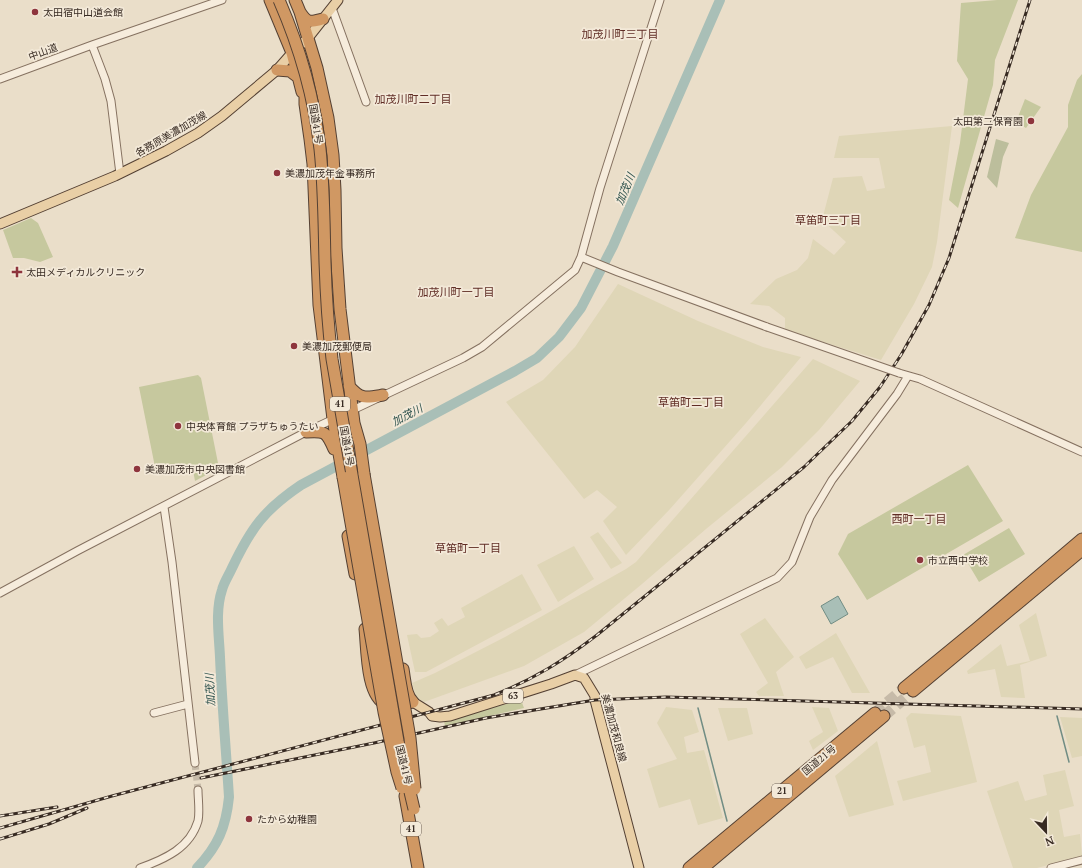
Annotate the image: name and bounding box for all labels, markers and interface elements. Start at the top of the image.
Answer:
place label: 太田宿中山道会館 [43,6,123,19]
marker: 太田宿中山道会館 [30,7,40,17]
district label: 加茂川町三丁目 [582,27,659,41]
street label: 中山道 [27,41,59,63]
district label: 加茂川町二丁目 [375,92,452,106]
street label: 国道41号 [306,103,326,145]
street label: 各務原美濃加茂線 [133,108,209,160]
place label: 太田第二保育園 [953,115,1023,128]
marker: 太田第二保育園 [1026,116,1036,126]
place label: 美濃加茂年金事務所 [285,167,375,180]
marker: 美濃加茂年金事務所 [272,168,282,178]
water label: 加茂川 [612,170,638,207]
district label: 草笛町三丁目 [795,213,861,227]
marker: 太田メディカルクリニック [11,266,23,278]
place label: 太田メディカルクリニック [26,266,145,279]
district label: 加茂川町一丁目 [418,285,495,299]
place label: 美濃加茂郵便局 [302,340,372,353]
marker: 美濃加茂郵便局 [289,341,299,351]
district label: 草笛町二丁目 [658,395,724,409]
road number: 41 [330,397,350,411]
water label: 加茂川 [389,401,426,429]
place label: 中央体育館 プラザちゅうたい [186,420,318,433]
marker: 中央体育館 プラザちゅうたい [173,421,183,431]
street label: 国道41号 [337,425,357,467]
place label: 美濃加茂市中央図書館 [145,463,245,476]
marker: 美濃加茂市中央図書館 [132,464,142,474]
district label: 西町一丁目 [892,512,947,526]
district label: 草笛町一丁目 [435,541,501,555]
place label: 市立西中学校 [928,554,988,567]
marker: 市立西中学校 [915,555,925,565]
water label: 加茂川 [202,672,218,707]
road number: 63 [503,689,523,703]
street label: 美濃加茂和良線 [599,693,629,763]
street label: 国道21号 [799,742,839,778]
street label: 国道41号 [393,744,415,786]
road number: 21 [772,784,792,798]
north arrow [1026,812,1066,852]
place label: たから幼稚園 [257,813,317,826]
marker: たから幼稚園 [244,814,254,824]
road number: 41 [401,822,421,836]
text: N [1043,833,1056,850]

